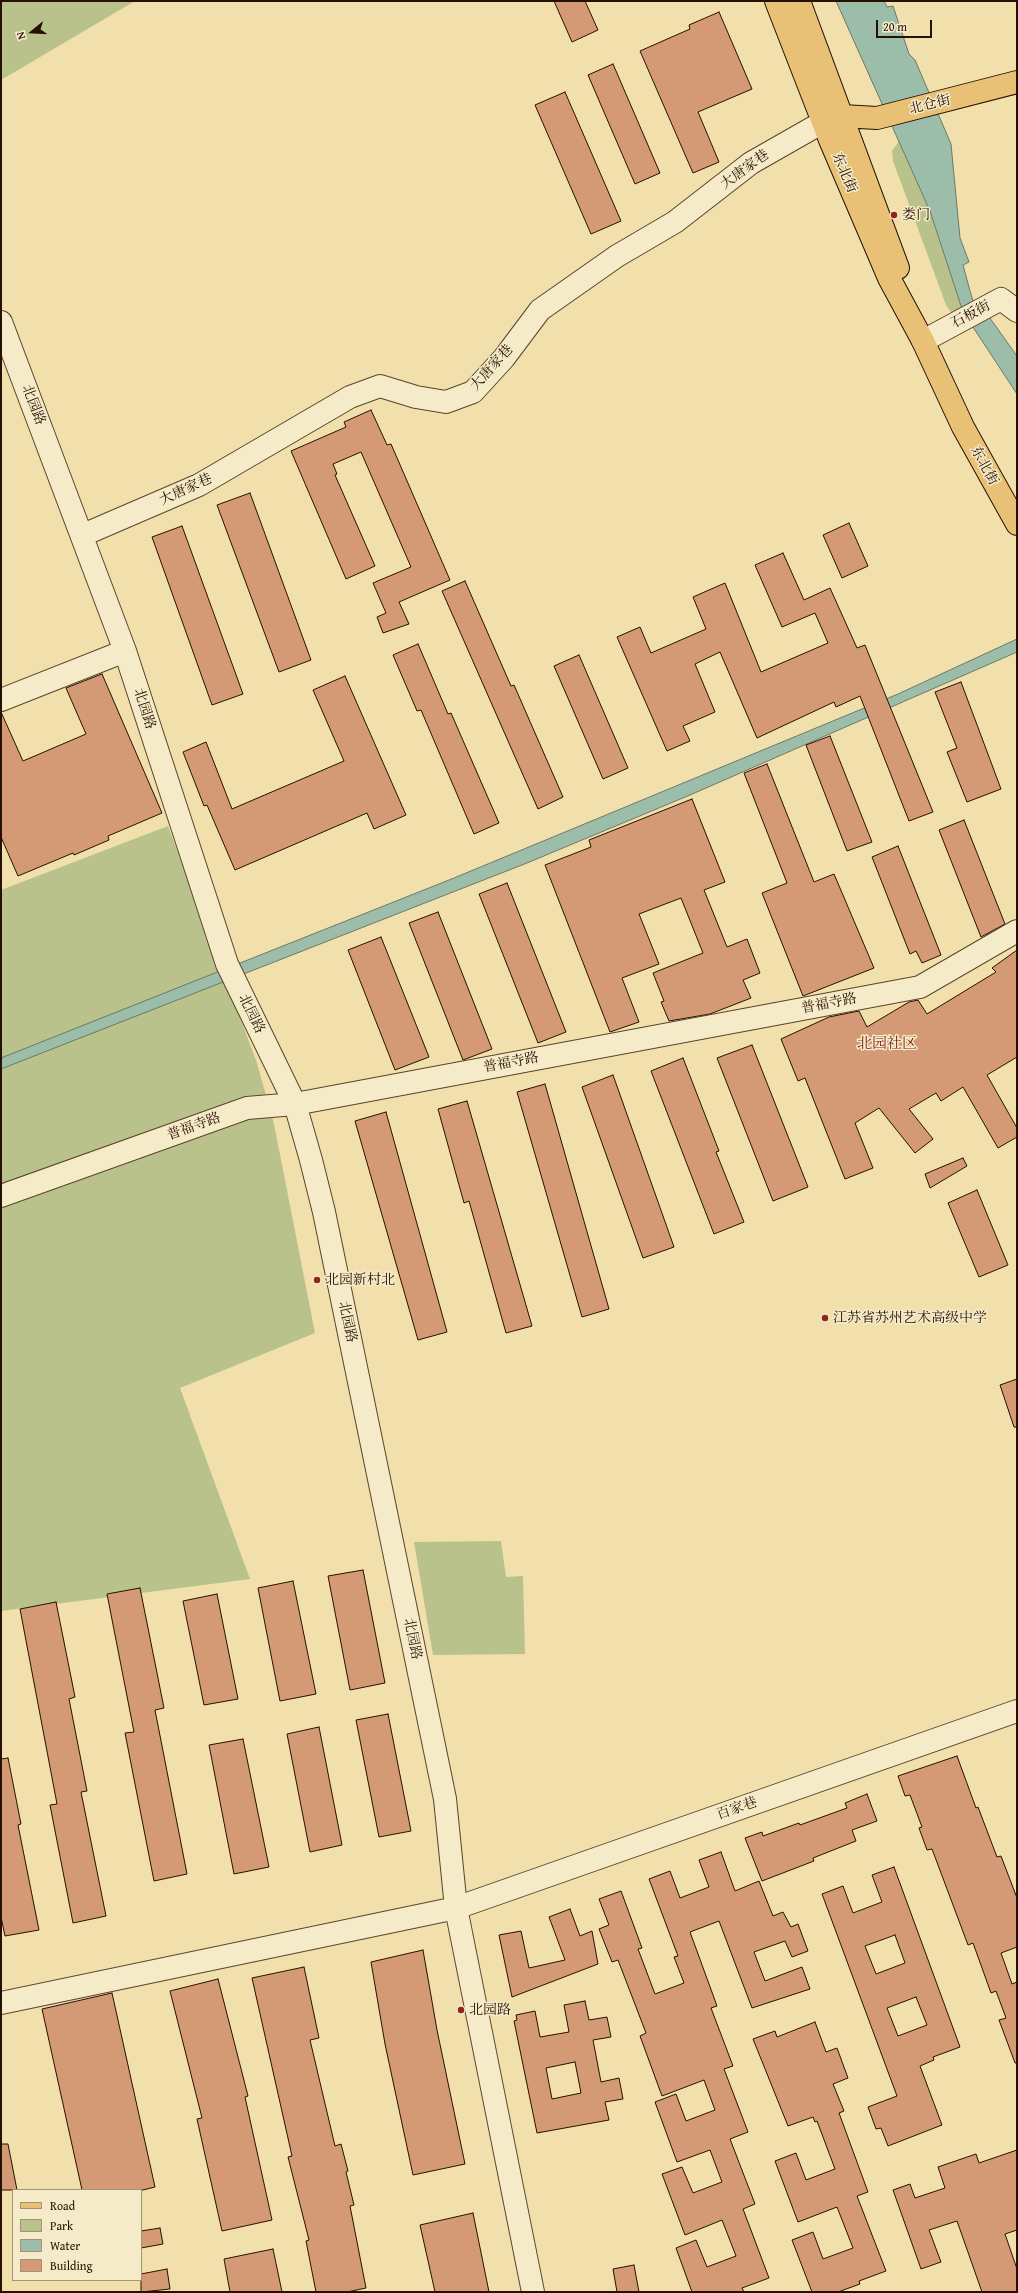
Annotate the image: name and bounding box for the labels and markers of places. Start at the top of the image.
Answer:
place label: 娄门 [902,207,930,223]
marker: 娄门 [889,210,899,220]
place label: 北园新村北 [325,1272,395,1288]
marker: 北园新村北 [312,1275,322,1285]
place label: 江苏省苏州艺术高级中学 [833,1310,987,1326]
marker: 江苏省苏州艺术高级中学 [820,1313,830,1323]
place label: 北园路 [469,2002,511,2018]
marker: 北园路 [456,2005,466,2015]

